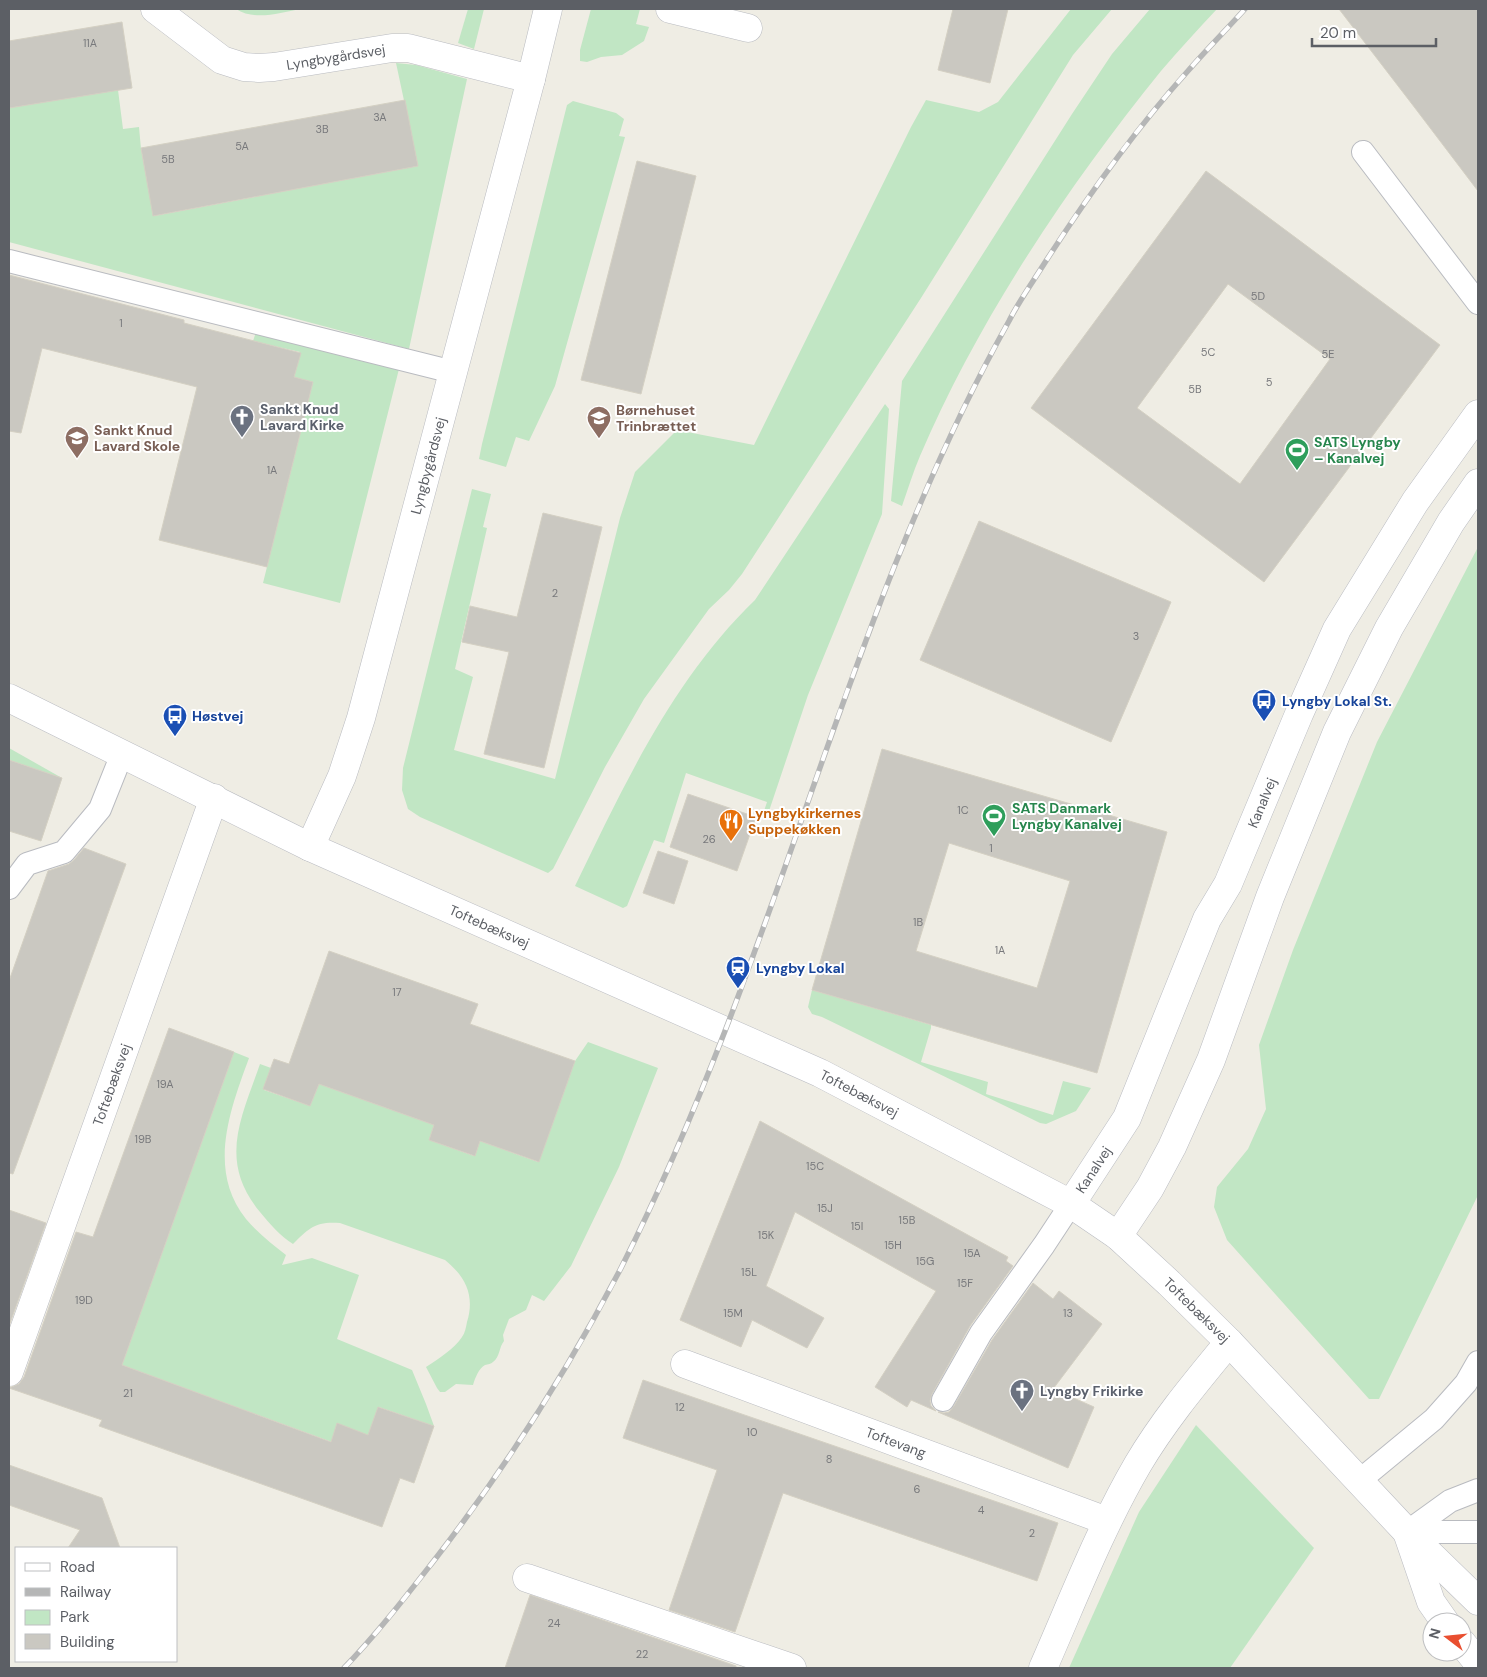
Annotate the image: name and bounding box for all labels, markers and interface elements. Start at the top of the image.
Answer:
scale bar [1312,15,1436,47]
text: 20 m [1320,23,1356,43]
house number: 11A [83,36,97,50]
street label: Lyngbygårdsvej [285,40,387,74]
house number: 3A [373,110,387,124]
house number: 3B [315,122,329,136]
house number: 5A [235,139,249,153]
house number: 5B [161,152,175,166]
house number: 5D [1251,289,1266,303]
house number: 1 [119,316,123,330]
house number: 5C [1201,345,1215,359]
house number: 5E [1322,347,1334,361]
house number: 5 [1266,375,1273,389]
house number: 5B [1188,382,1202,396]
place label: Sankt Knud Lavard Kirke [260,400,344,434]
place label: Børnehuset Trinbrættet [616,401,696,435]
church icon: Sankt Knud Lavard Kirke [229,404,255,438]
school or university icon: Børnehuset Trinbrættet [586,405,612,439]
street label: Lyngbygårdsvej [407,415,450,516]
place label: Sankt Knud Lavard Skole [94,421,180,455]
school or university icon: Sankt Knud Lavard Skole [64,425,90,459]
place label: SATS Lyngby – Kanalvej [1314,433,1401,467]
sports icon: SATS Lyngby – Kanalvej [1284,437,1310,471]
house number: 1A [267,463,277,477]
house number: 2 [552,586,558,600]
house number: 3 [1133,629,1139,643]
bus stop icon: Lyngby Lokal St. [1251,688,1277,722]
place label: Lyngby Lokal St. [1282,692,1392,710]
bus stop icon: Høstvej [162,703,188,737]
place label: Høstvej [192,707,244,725]
street label: Kanalvej [1243,775,1280,831]
place label: SATS Danmark Lyngby Kanalvej [1012,799,1122,833]
house number: 1C [957,803,969,817]
sports icon: SATS Danmark Lyngby Kanalvej [981,803,1007,837]
place label: Lyngbykirkernes Suppekøkken [748,804,861,838]
restaurant icon: Lyngbykirkernes Suppekøkken [718,808,744,842]
house number: 26 [702,832,716,846]
house number: 1 [989,841,993,855]
street label: Toftebæksvej [446,901,532,952]
house number: 1B [913,915,923,929]
house number: 1A [995,943,1005,957]
station icon: Lyngby Lokal [725,955,751,989]
place label: Lyngby Lokal [756,959,844,977]
house number: 17 [392,985,402,999]
street label: Toftebæksvej [89,1041,135,1128]
street label: Toftebæksvej [817,1066,902,1121]
house number: 19A [156,1077,174,1091]
house number: 19B [135,1132,152,1146]
street label: Kanalvej [1071,1143,1115,1197]
house number: 15C [806,1159,824,1173]
house number: 15J [817,1201,833,1215]
house number: 15B [899,1213,916,1227]
house number: 15I [851,1219,863,1233]
house number: 15K [758,1228,775,1242]
house number: 15H [884,1238,902,1252]
house number: 15A [964,1246,980,1260]
house number: 15G [916,1254,934,1268]
house number: 15L [741,1265,757,1279]
street label: Toftebæksvej [1160,1274,1234,1347]
house number: 15F [957,1276,973,1290]
house number: 19D [75,1293,93,1307]
house number: 15M [723,1306,743,1320]
house number: 13 [1063,1306,1073,1320]
church icon: Lyngby Frikirke [1009,1378,1035,1412]
place label: Lyngby Frikirke [1040,1382,1144,1400]
house number: 21 [123,1386,133,1400]
house number: 12 [675,1400,685,1414]
street label: Toftevang [863,1423,929,1462]
house number: 10 [747,1425,757,1439]
house number: 8 [826,1452,832,1466]
house number: 6 [914,1482,921,1496]
house number: 4 [978,1503,985,1517]
house number: 2 [1029,1526,1035,1540]
legend [15,1547,178,1662]
text: Road [60,1557,95,1577]
text: Railway [60,1582,112,1602]
text: Park [60,1607,90,1627]
north arrow [1422,1612,1472,1662]
house number: 24 [548,1616,561,1630]
text: N [1424,1626,1445,1641]
text: Building [60,1632,115,1652]
house number: 22 [636,1647,648,1661]

